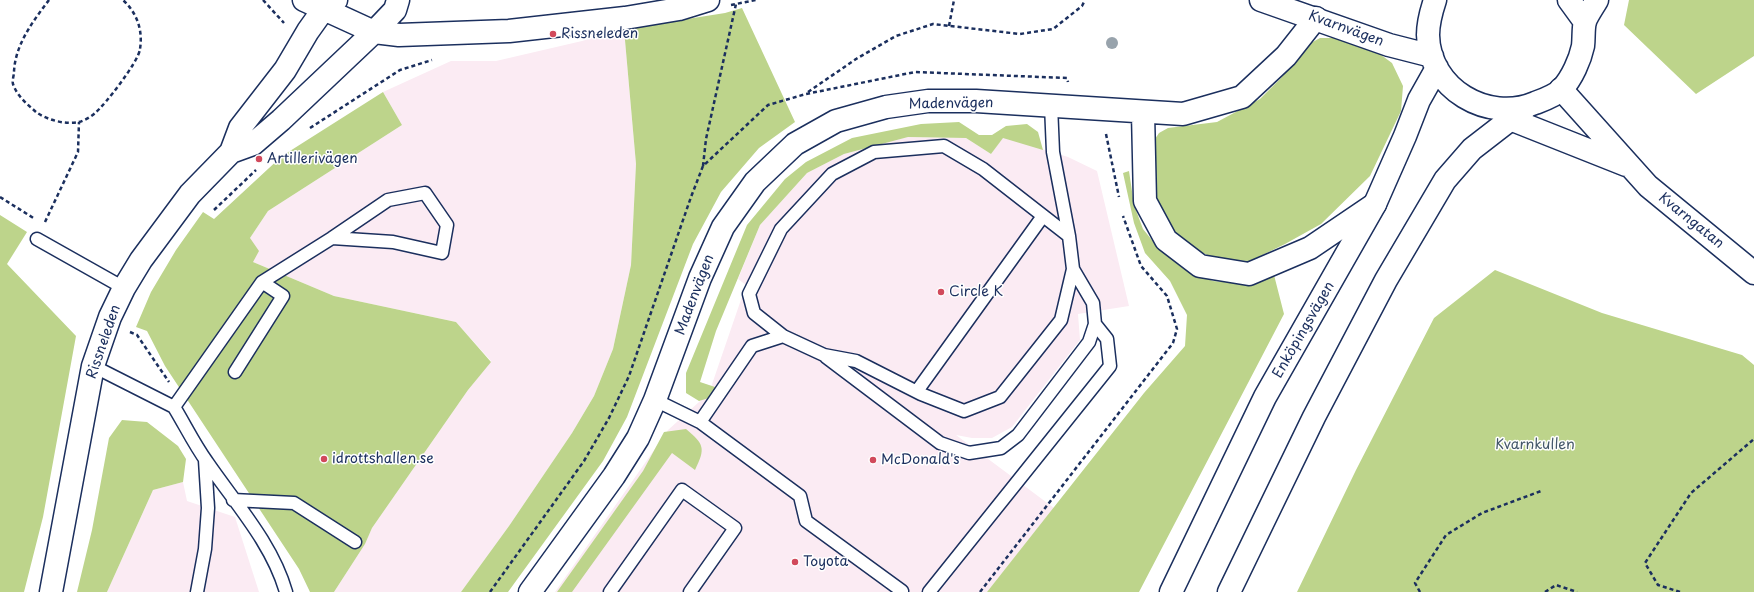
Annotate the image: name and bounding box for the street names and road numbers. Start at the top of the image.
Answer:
street label: Kvarnvägen [1306,8,1386,50]
street label: Madenvägen [908,95,994,113]
street label: Kvarngatan [1655,190,1727,252]
street label: Madenvägen [672,252,718,338]
street label: Enköpingsvägen [1270,279,1338,381]
street label: Rissneleden [83,303,125,381]

